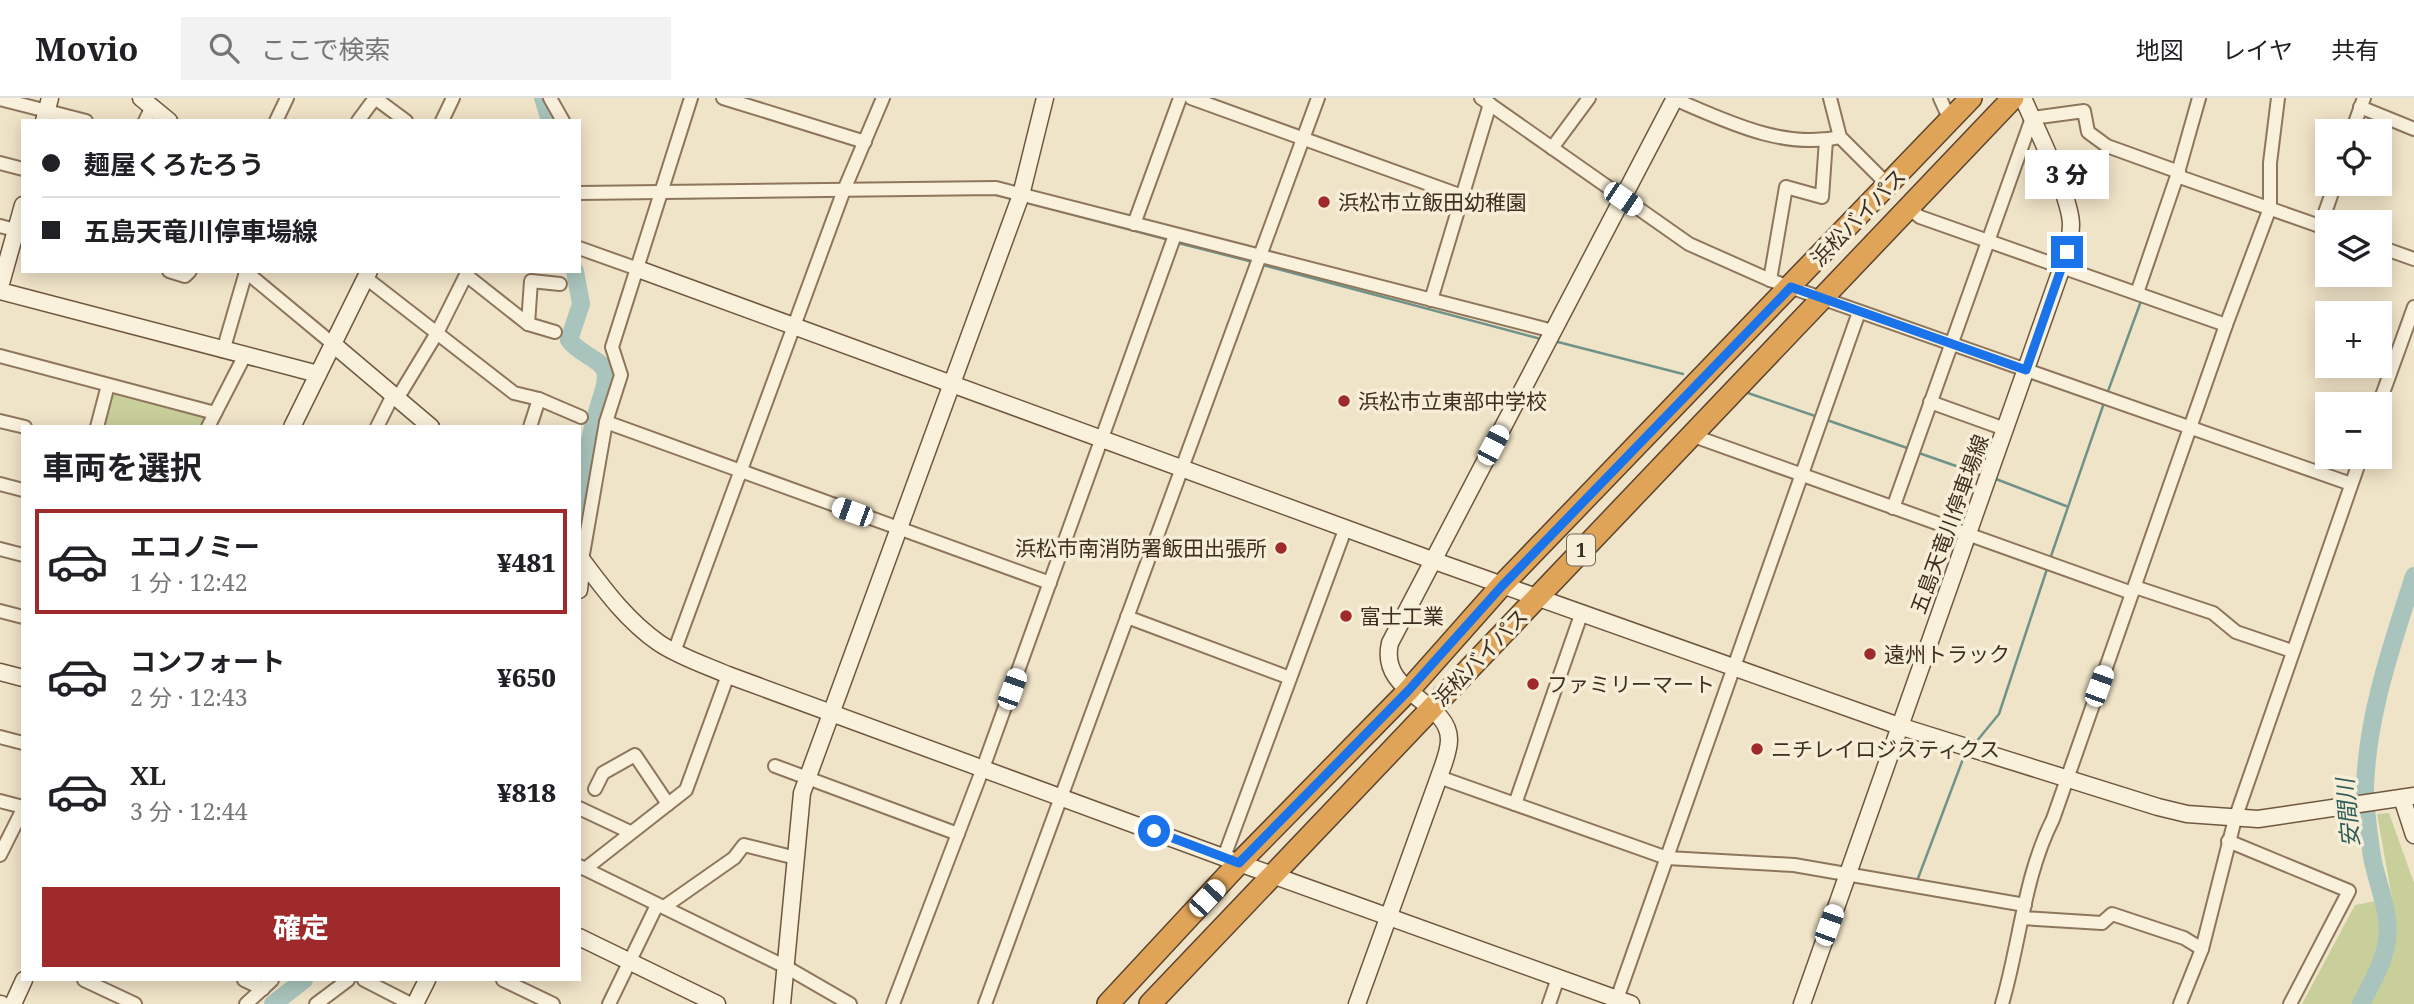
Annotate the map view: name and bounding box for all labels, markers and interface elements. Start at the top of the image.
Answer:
search box [181,17,671,80]
text: Movio [35,26,139,71]
icon: search [205,29,243,67]
text: ここで検索 [261,31,391,67]
text: 地図 [2136,33,2184,66]
text: レイヤ [2222,33,2293,66]
text: 共有 [2331,33,2379,66]
map controls [2315,119,2392,469]
button: locate [2315,119,2392,196]
text: 麺屋くろたろう [84,146,264,182]
callout: 3 分 [2025,150,2109,200]
text: 3 分 [2046,158,2088,190]
street label: 浜松バイパス [1804,162,1912,272]
car [1600,179,1647,219]
place label: 浜松市立飯田幼稚園 [1338,188,1527,216]
marker: 浜松市立飯田幼稚園 [1316,194,1332,210]
button: layers [2315,210,2392,287]
text: 五島天竜川停車場線 [84,213,318,249]
route end [2051,236,2083,268]
button: + [2315,301,2392,378]
place label: 浜松市立東部中学校 [1358,387,1547,415]
button: − [2315,392,2392,469]
marker: 浜松市立東部中学校 [1336,393,1352,409]
car [1474,422,1513,468]
street label: 五島天竜川停車場線 [1904,430,1994,618]
text: 車両を選択 [42,445,202,488]
car [829,495,876,529]
text: エコノミー [130,528,260,564]
icon: car [46,530,109,593]
place label: 浜松市南消防署飯田出張所 [1015,534,1267,562]
road number: 1 [1567,534,1595,565]
marker: 浜松市南消防署飯田出張所 [1273,540,1289,556]
text: ¥481 [497,544,556,580]
text: 1 分 · 12:42 [130,566,248,598]
place label: 富士工業 [1360,602,1444,630]
street label: 浜松バイパス [1426,602,1534,712]
marker: 富士工業 [1338,608,1354,624]
place label: 遠州トラック [1884,640,2010,668]
text: コンフォート [130,643,285,679]
icon: car [46,645,109,708]
marker: 遠州トラック [1862,646,1878,662]
text: ¥650 [497,659,556,695]
car [2082,663,2117,709]
car [995,666,1030,712]
place label: ファミリーマート [1547,670,1715,698]
marker: ファミリーマート [1525,676,1541,692]
text: 2 分 · 12:43 [130,681,248,713]
place label: ニチレイロジスティクス [1771,735,2000,763]
marker: ニチレイロジスティクス [1749,741,1765,757]
text: XL [130,757,166,793]
icon: car [46,760,109,823]
text: ¥818 [497,774,556,810]
water label: 安間川 [2328,774,2366,849]
text: 3 分 · 12:44 [130,795,248,827]
route start [1138,815,1170,847]
car [1185,875,1230,921]
button: 確定 [42,887,560,967]
car [1812,902,1847,948]

